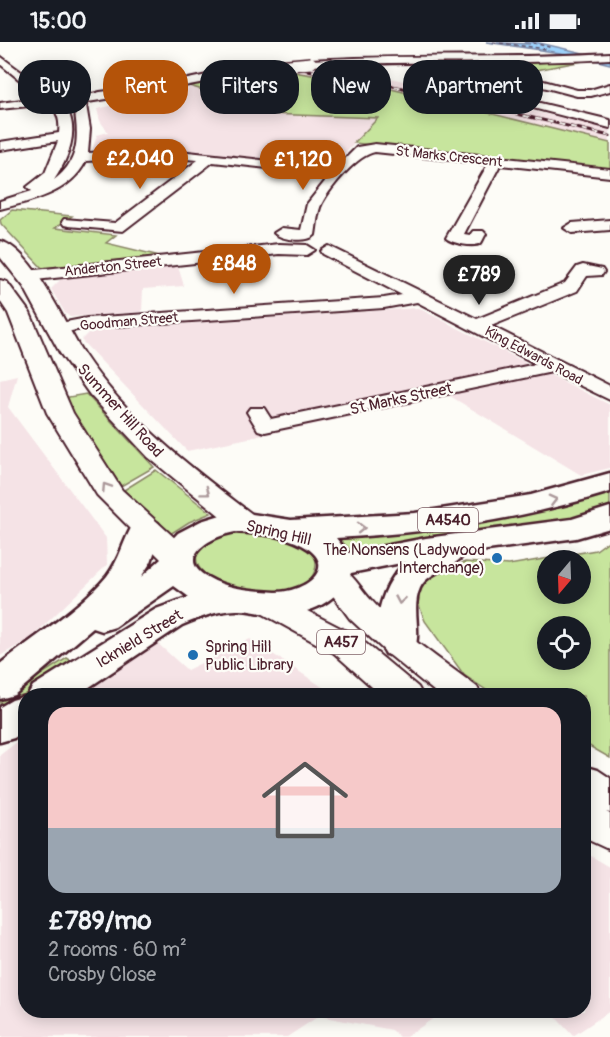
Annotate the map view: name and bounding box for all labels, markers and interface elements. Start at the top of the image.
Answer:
text: 15:00 [30,7,86,35]
chip: Buy [18,60,91,114]
chip: Rent [103,60,188,114]
chip: Filters [200,60,299,114]
chip: New [311,60,391,114]
chip: Apartment [403,60,543,114]
pin: £2,040 [91,139,189,190]
pin: £1,120 [254,140,352,191]
street label: St Marks Crescent [395,142,504,171]
text: £2,040 [106,146,174,171]
text: £1,120 [274,147,332,172]
pin: £848 [198,244,270,295]
text: £848 [212,251,256,276]
street label: Anderton Street [63,253,163,280]
pin: £789 [443,255,515,306]
text: £789 [457,262,501,287]
street label: Goodman Street [79,309,179,334]
street label: King Edwards Road [482,322,586,389]
street label: Summer Hill Road [73,360,168,462]
street label: St Marks Street [348,378,455,420]
one-way arrow [102,483,113,494]
one-way arrow [200,485,211,496]
one-way arrow [548,494,558,507]
road number: A4540 [418,508,478,532]
street label: Spring Hill [244,516,313,550]
one-way arrow [356,522,365,534]
place label: The Nonsens (Ladywood Interchange) [323,540,485,578]
north arrow [537,550,591,604]
map controls [537,550,591,670]
marker: The Nonsens (Ladywood Interchange) [490,551,504,565]
one-way arrow [394,594,407,604]
street label: Icknield Street [93,605,187,673]
button: locate [537,616,591,670]
road number: A457 [317,630,365,654]
place label: Spring Hill Public Library [205,637,294,675]
marker: Spring Hill Public Library [186,648,200,662]
icon: home [251,746,359,854]
text: £789/mo [48,905,151,937]
text: 2 rooms · 60 m² [48,937,187,962]
text: Crosby Close [48,962,156,987]

